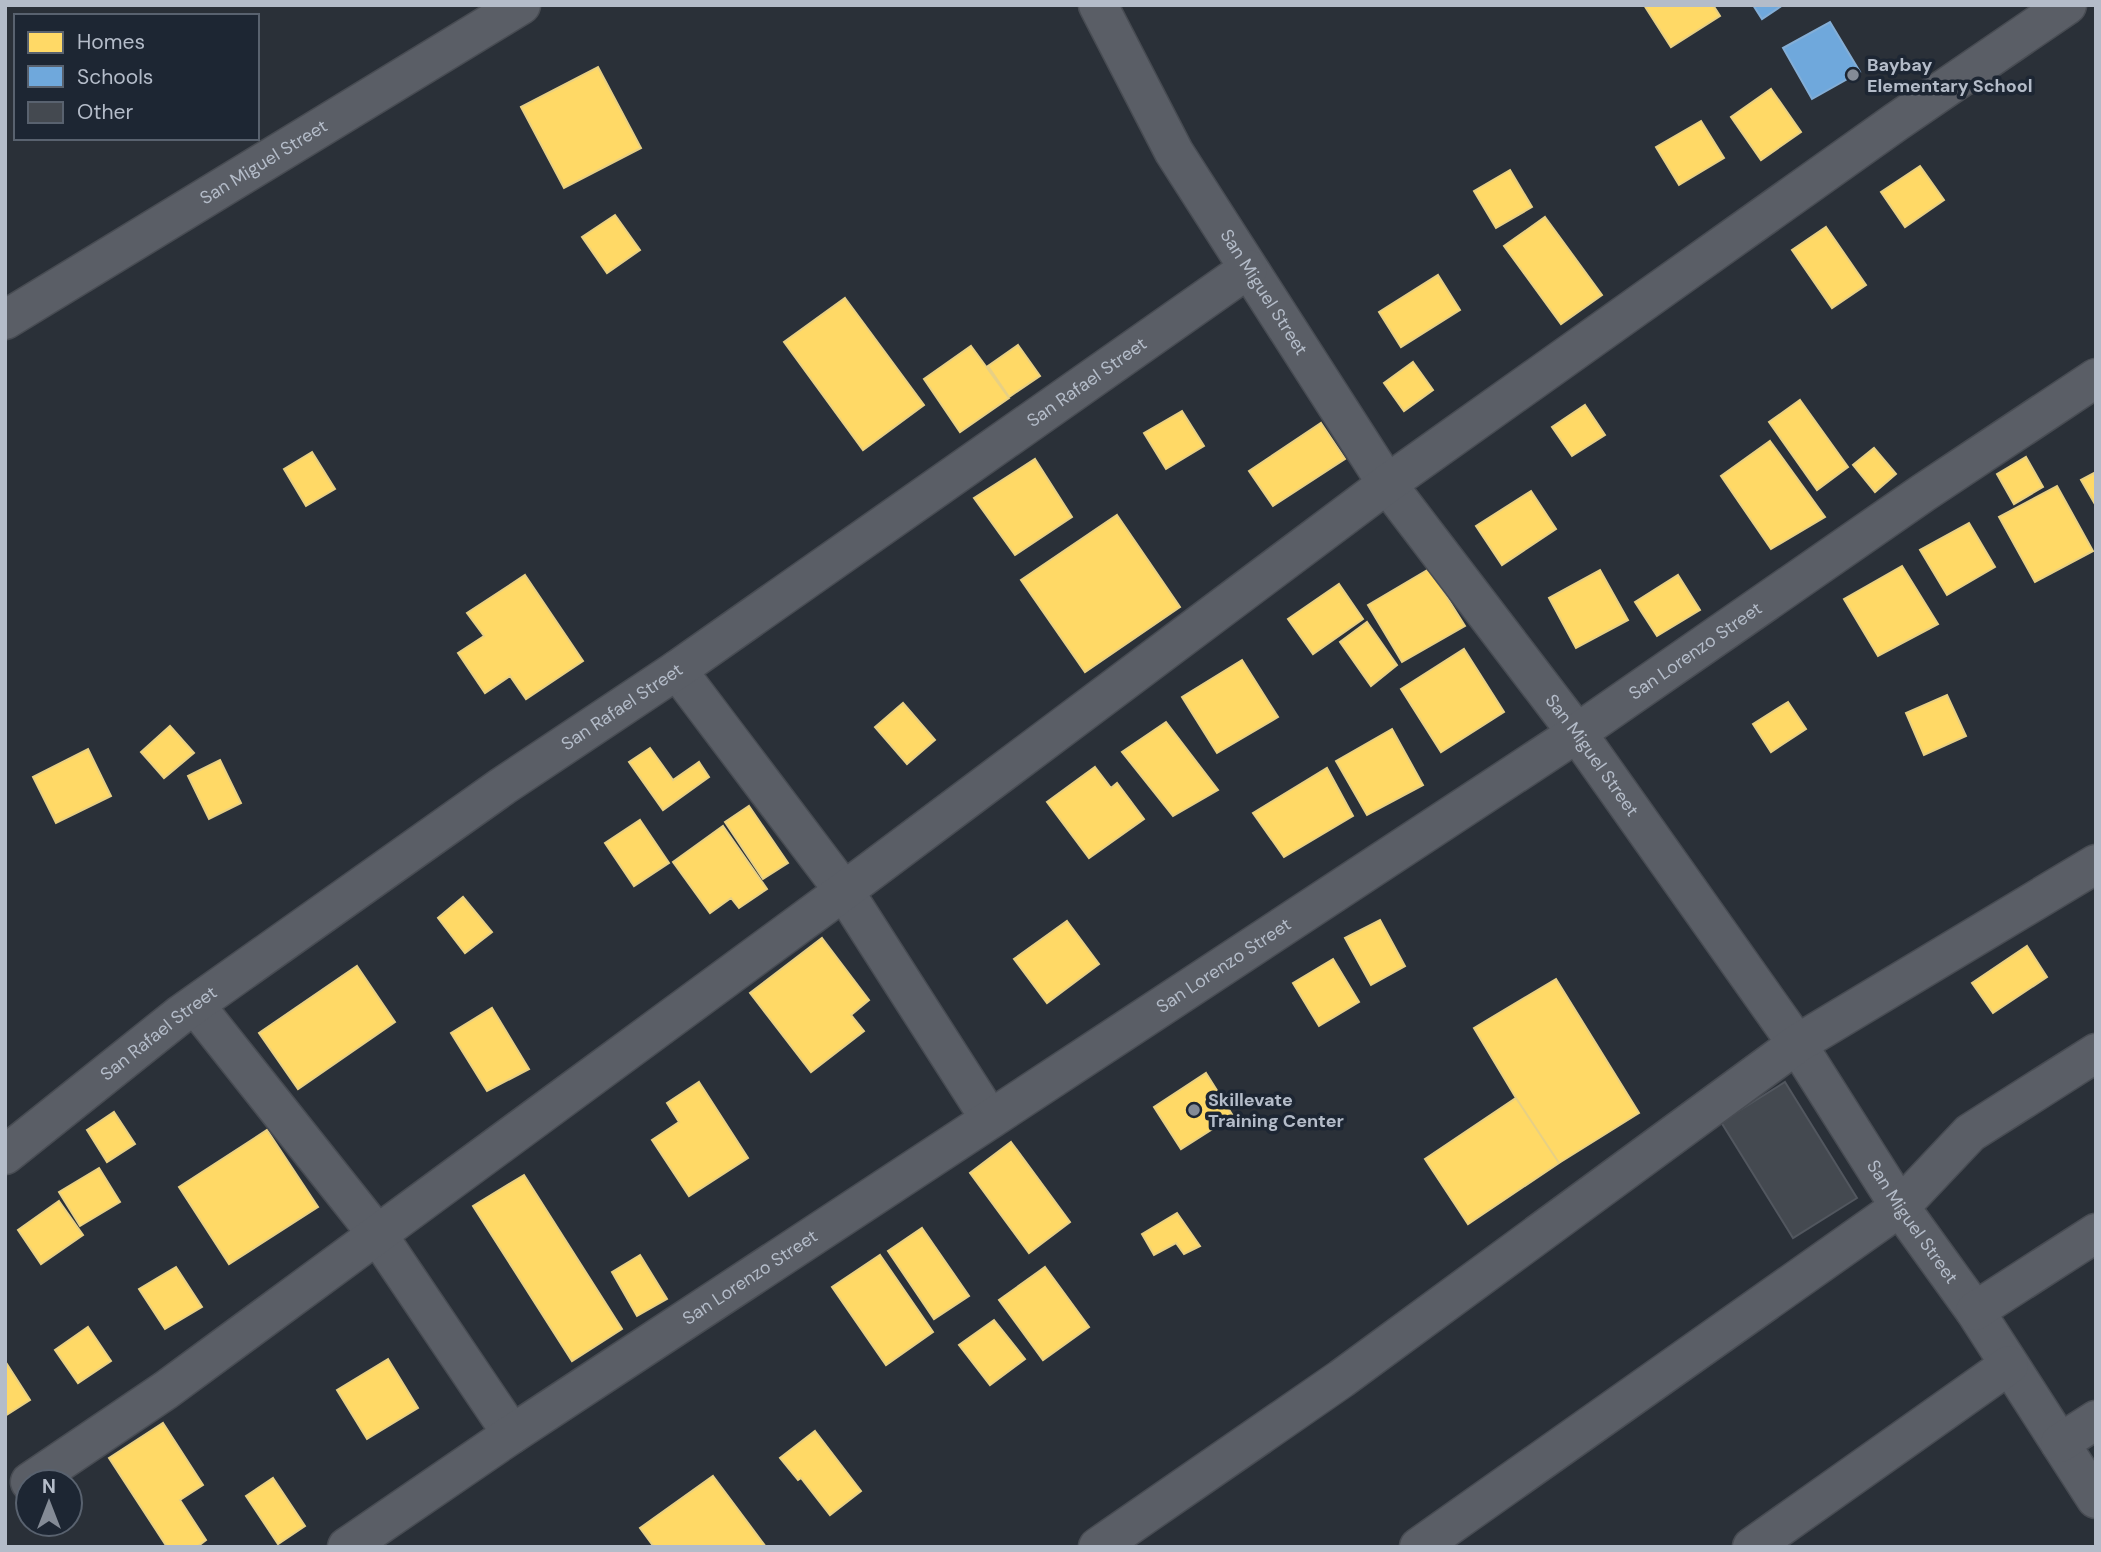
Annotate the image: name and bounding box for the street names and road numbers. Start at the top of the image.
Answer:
street label: San Miguel Street [195,114,332,210]
street label: San Miguel Street [1215,225,1313,360]
street label: San Rafael Street [1022,332,1152,433]
street label: San Lorenzo Street [1624,596,1767,705]
street label: San Rafael Street [556,658,688,756]
street label: San Miguel Street [1540,689,1644,821]
street label: San Lorenzo Street [1152,912,1296,1019]
street label: San Rafael Street [95,981,222,1086]
street label: San Miguel Street [1861,1155,1963,1288]
street label: San Lorenzo Street [678,1224,822,1330]

